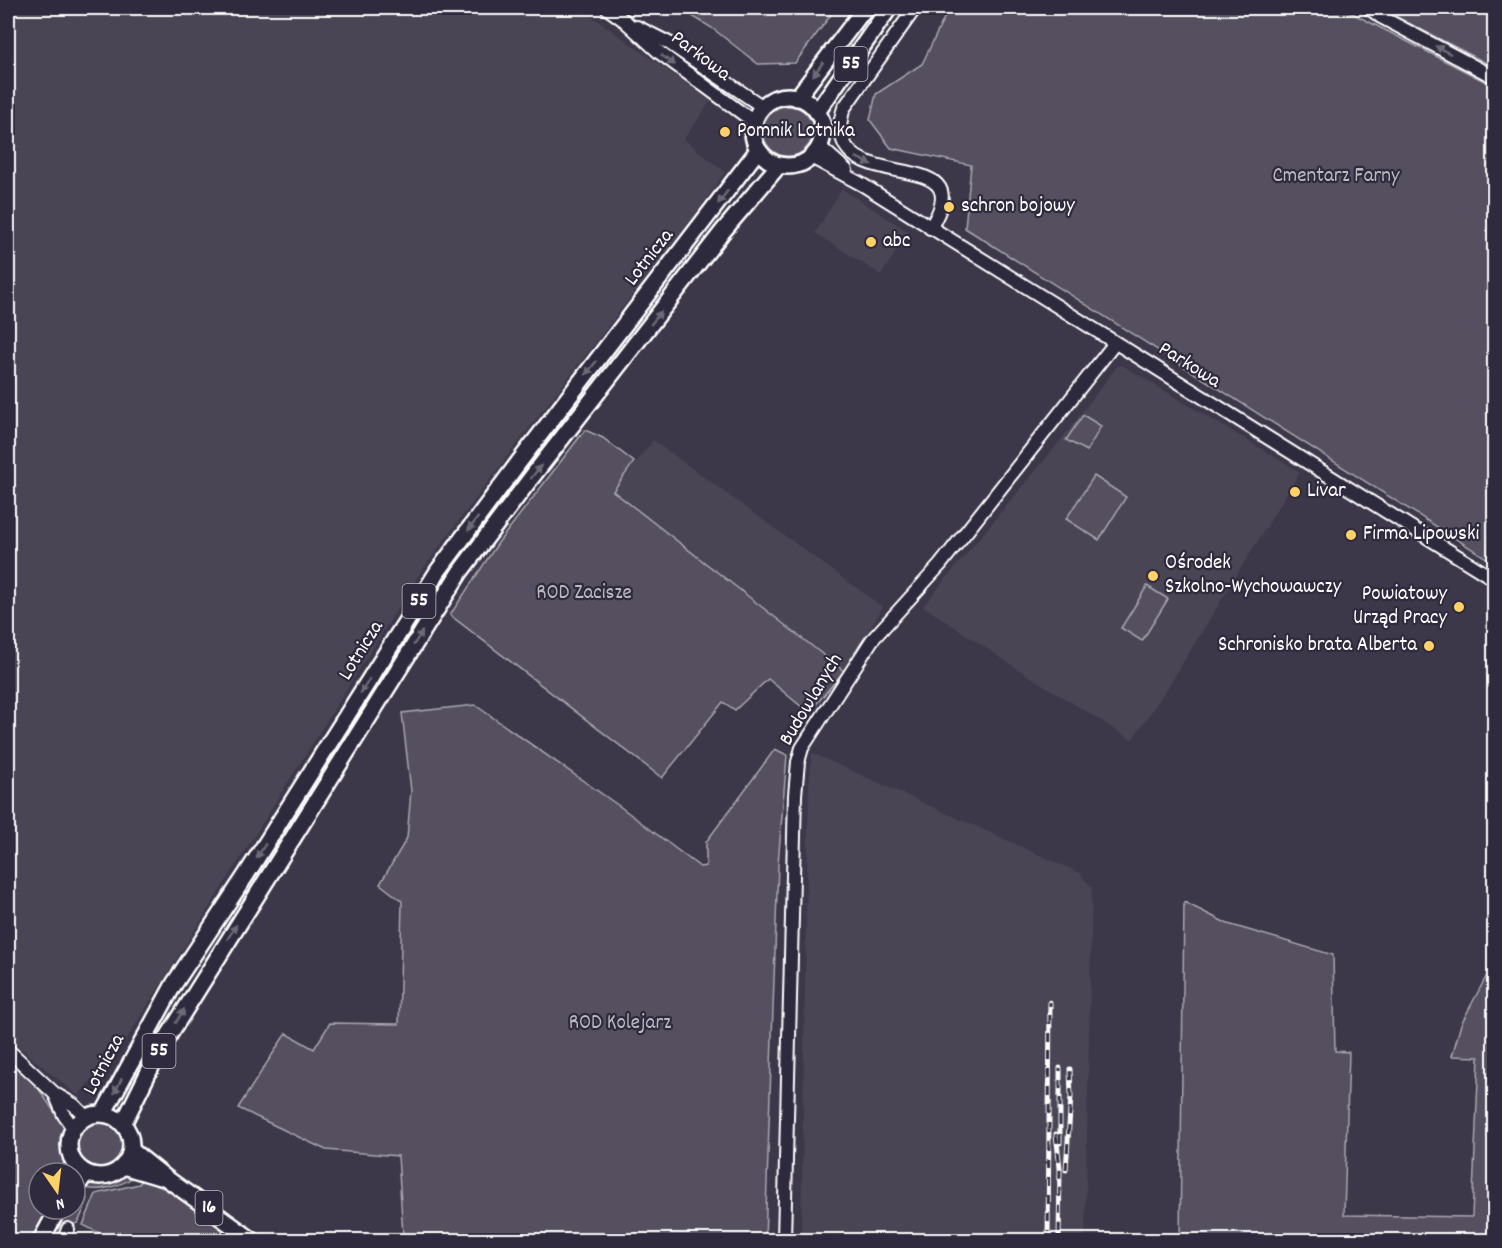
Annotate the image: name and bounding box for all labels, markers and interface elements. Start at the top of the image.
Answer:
street label: Parkowa [664,24,737,90]
one-way arrow [1434,45,1451,54]
road number: 55 [834,47,868,81]
one-way arrow [660,54,676,66]
one-way arrow [812,61,824,77]
place label: Pomnik Lotnika [737,117,856,147]
marker: Pomnik Lotnika [718,125,732,139]
one-way arrow [856,156,873,165]
park label: Cmentarz Farny [1272,162,1400,192]
one-way arrow [718,189,730,204]
place label: schron bojowy [961,192,1075,222]
marker: schron bojowy [942,200,956,214]
street label: Lotnicza [618,222,683,293]
place label: abc [883,227,910,257]
marker: abc [864,235,878,249]
one-way arrow [649,310,662,326]
street label: Parkowa [1152,335,1227,397]
one-way arrow [586,361,598,376]
one-way arrow [529,464,541,479]
place label: Livar [1307,477,1346,507]
marker: Livar [1288,485,1302,499]
one-way arrow [468,516,480,531]
place label: Firma Lipowski [1363,520,1480,550]
marker: Firma Lipowski [1344,528,1358,542]
place label: Ośrodek Szkolno-Wychowawczy [1165,549,1342,603]
marker: Ośrodek Szkolno-Wychowawczy [1146,569,1160,583]
park label: ROD Zacisze [536,579,632,609]
place label: Powiatowy Urząd Pracy [1353,580,1447,634]
road number: 55 [402,584,436,618]
marker: Powiatowy Urząd Pracy [1452,600,1466,614]
street label: Lotnicza [332,614,393,687]
one-way arrow [412,630,423,646]
place label: Schronisko brata Alberta [1218,631,1418,661]
marker: Schronisko brata Alberta [1422,639,1436,653]
street label: Budowlanych [773,648,851,752]
one-way arrow [360,678,371,694]
one-way arrow [256,842,267,859]
one-way arrow [227,924,238,940]
one-way arrow [174,1008,185,1024]
park label: ROD Kolejarz [569,1009,671,1039]
street label: Lotnicza [76,1028,134,1101]
road number: 55 [142,1034,176,1068]
one-way arrow [113,1078,123,1095]
north arrow [27,1161,87,1221]
text: N [53,1191,67,1215]
road number: 16 [196,1191,222,1225]

